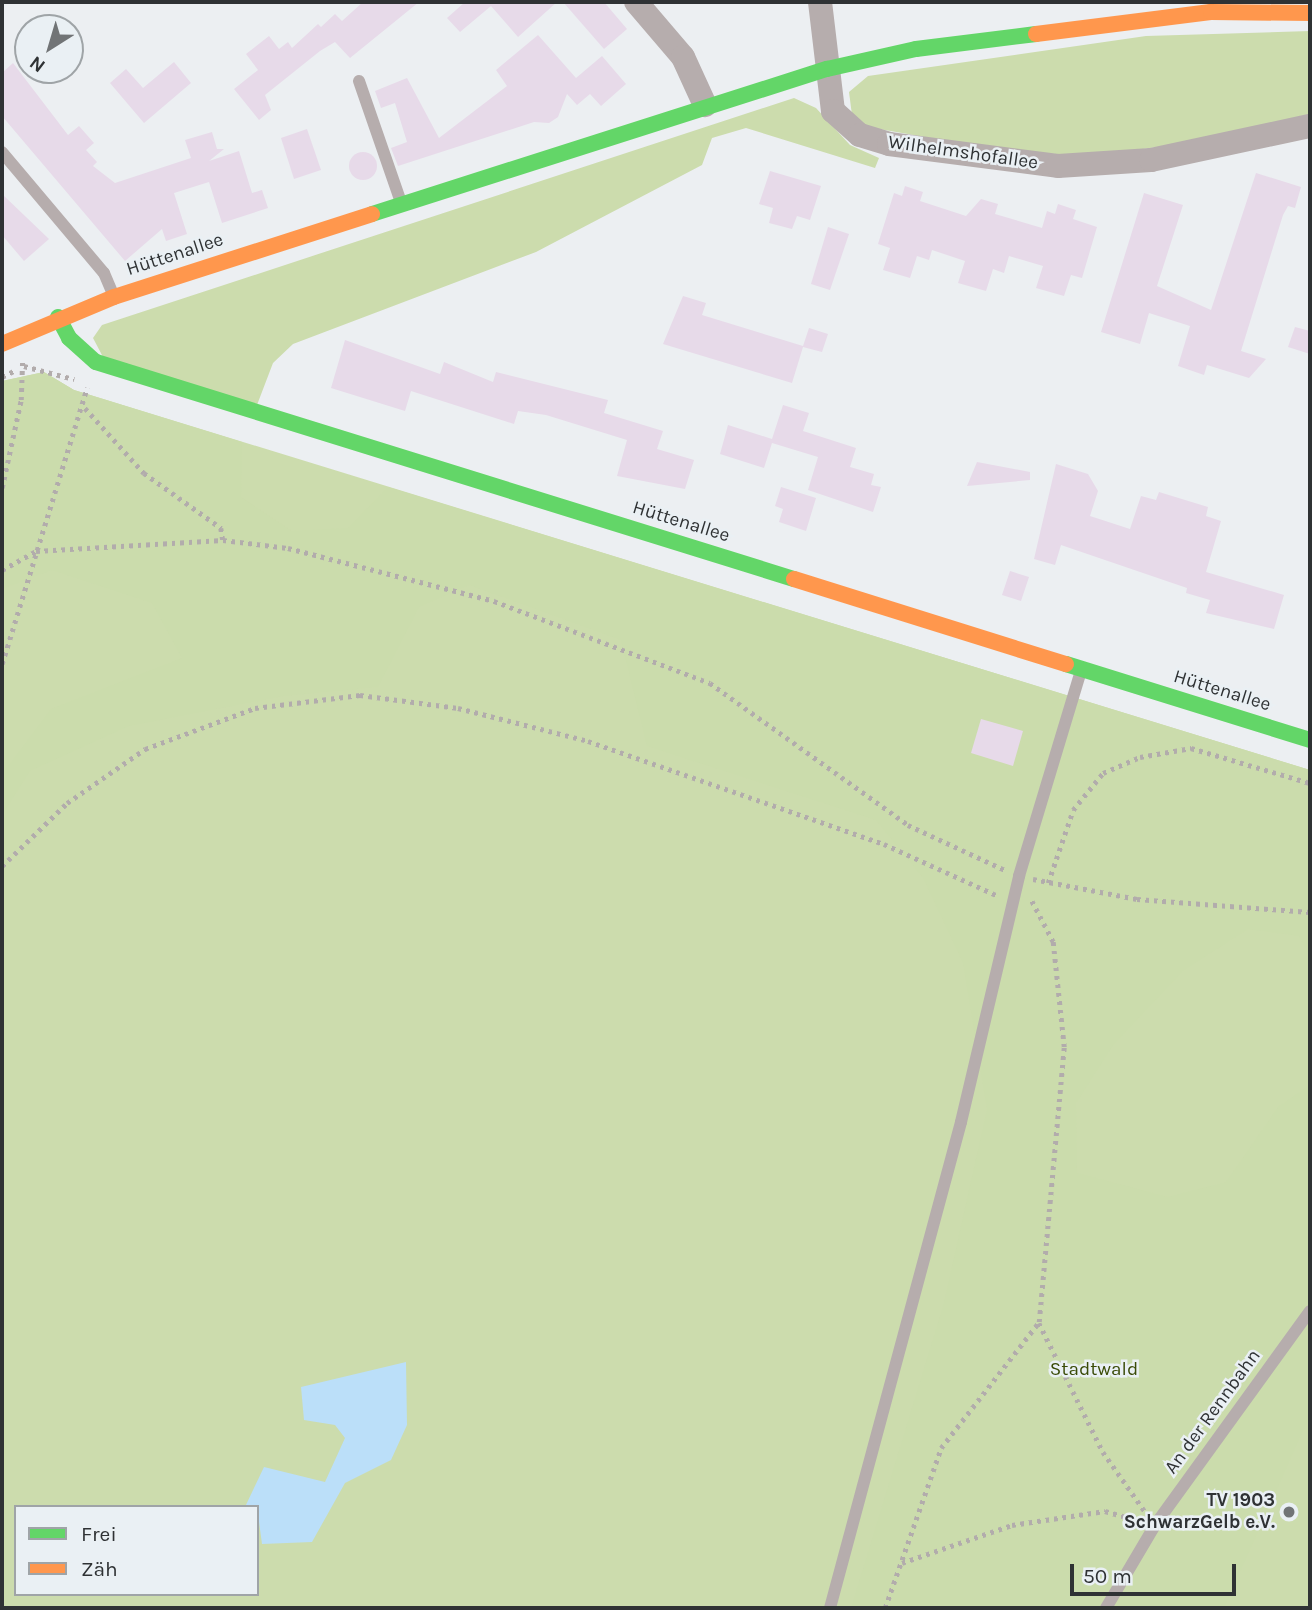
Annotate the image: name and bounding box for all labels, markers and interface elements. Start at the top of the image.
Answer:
north arrow [14,14,84,84]
text: N [26,51,50,77]
street label: Wilhelmshofallee [887,131,1039,175]
street label: Hüttenallee [124,229,226,281]
street label: Hüttenallee [630,496,732,548]
street label: Hüttenallee [1171,665,1273,717]
street label: An der Rennbahn [1160,1345,1266,1479]
park label: Stadtwald [1050,1359,1138,1381]
place label: TV 1903 SchwarzGelb e.V. [1124,1490,1275,1534]
marker: TV 1903 SchwarzGelb e.V. [1281,1504,1297,1520]
legend [14,1505,259,1596]
text: Frei [81,1522,117,1546]
scale bar [1074,1550,1240,1594]
text: Zäh [81,1557,118,1581]
text: 50 m [1083,1564,1132,1588]

